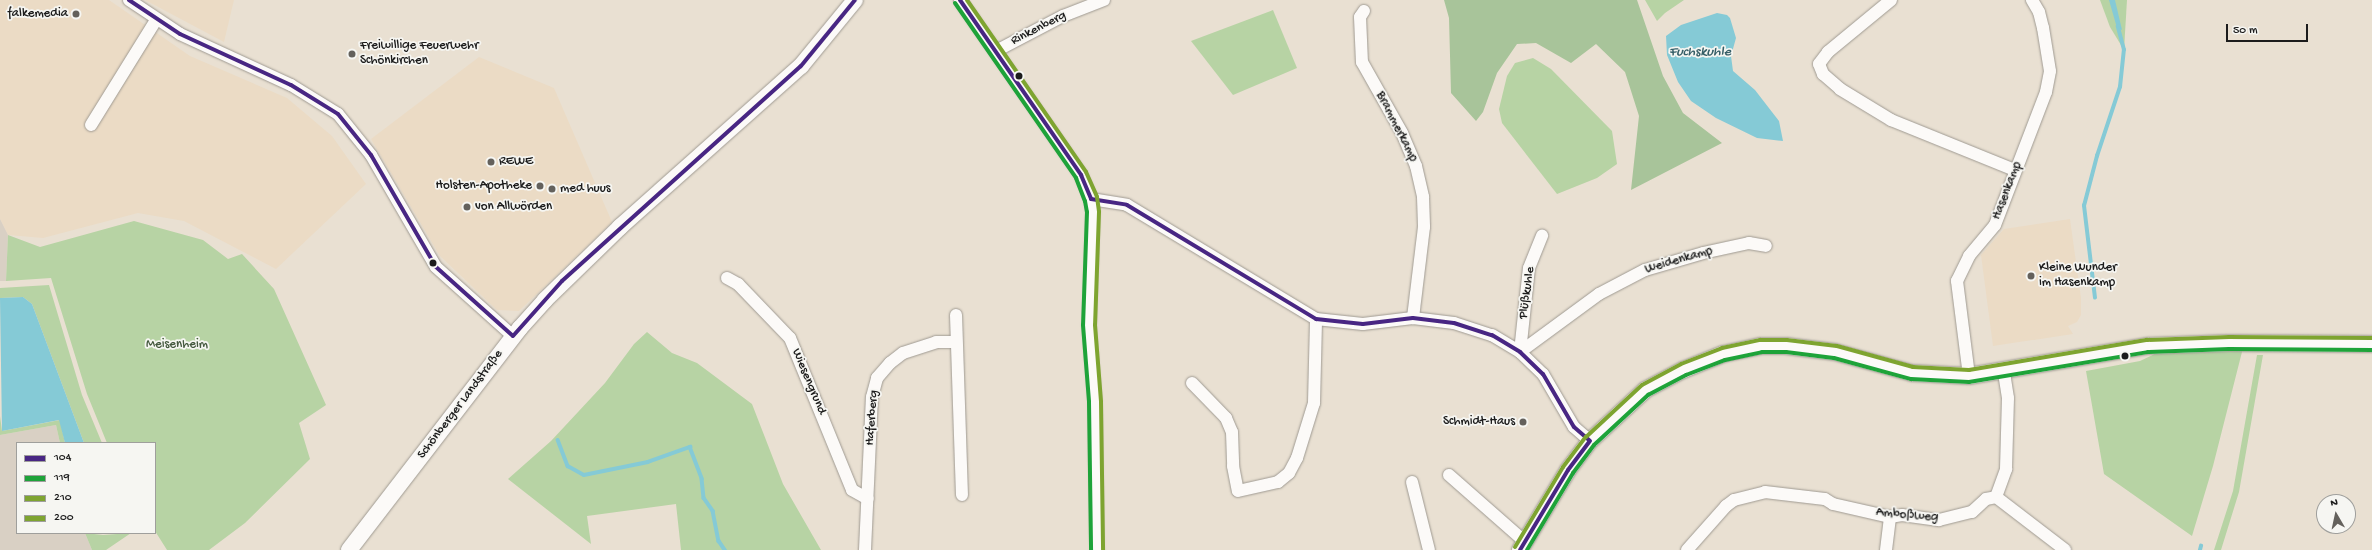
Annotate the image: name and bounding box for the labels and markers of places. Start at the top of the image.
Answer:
place label: falkemedia [8,6,68,22]
marker: falkemedia [71,9,81,19]
place label: Freiwillige Feuerwehr Schönkirchen [360,39,479,70]
marker: Freiwillige Feuerwehr Schönkirchen [347,49,357,59]
unlabelled marker [1014,71,1024,81]
place label: REWE [499,154,533,170]
marker: REWE [486,157,496,167]
place label: Holsten-Apotheke [436,178,532,194]
marker: Holsten-Apotheke [535,181,545,191]
place label: med huus [560,181,611,197]
marker: med huus [547,184,557,194]
place label: von Allwörden [475,199,552,215]
marker: von Allwörden [462,202,472,212]
unlabelled marker [428,258,438,268]
place label: Kleine Wunder im Hasenkamp [2039,261,2117,292]
marker: Kleine Wunder im Hasenkamp [2026,271,2036,281]
unlabelled marker [2120,351,2130,361]
place label: Schmidt-Haus [1443,414,1515,430]
marker: Schmidt-Haus [1518,417,1528,427]

